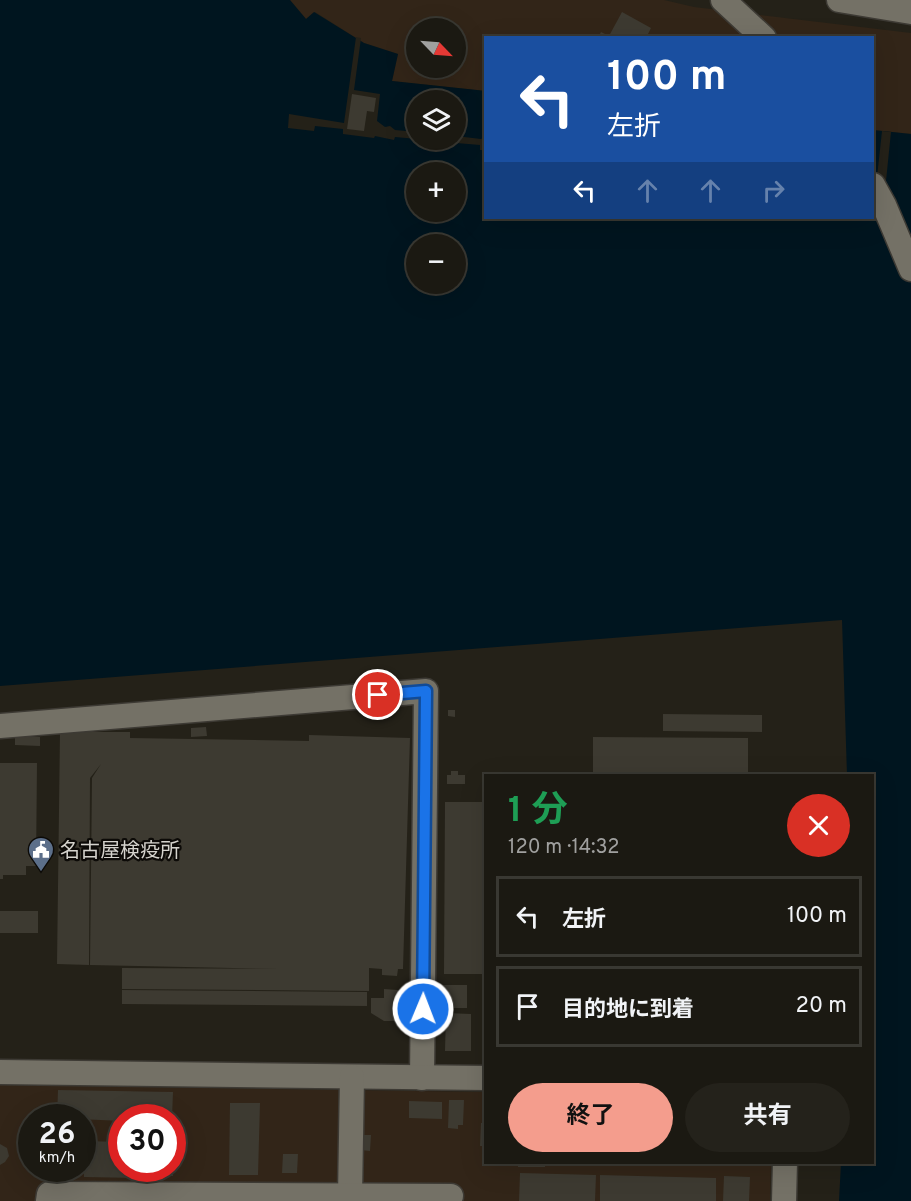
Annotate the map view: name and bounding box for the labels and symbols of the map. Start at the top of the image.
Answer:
north arrow [406,18,466,78]
pin [352,669,403,720]
public building icon: 名古屋検疫所 [26,835,56,873]
place label: 名古屋検疫所 [60,839,180,865]
position arrow [391,977,455,1041]
speed limit sign: 30 [108,1104,186,1182]

